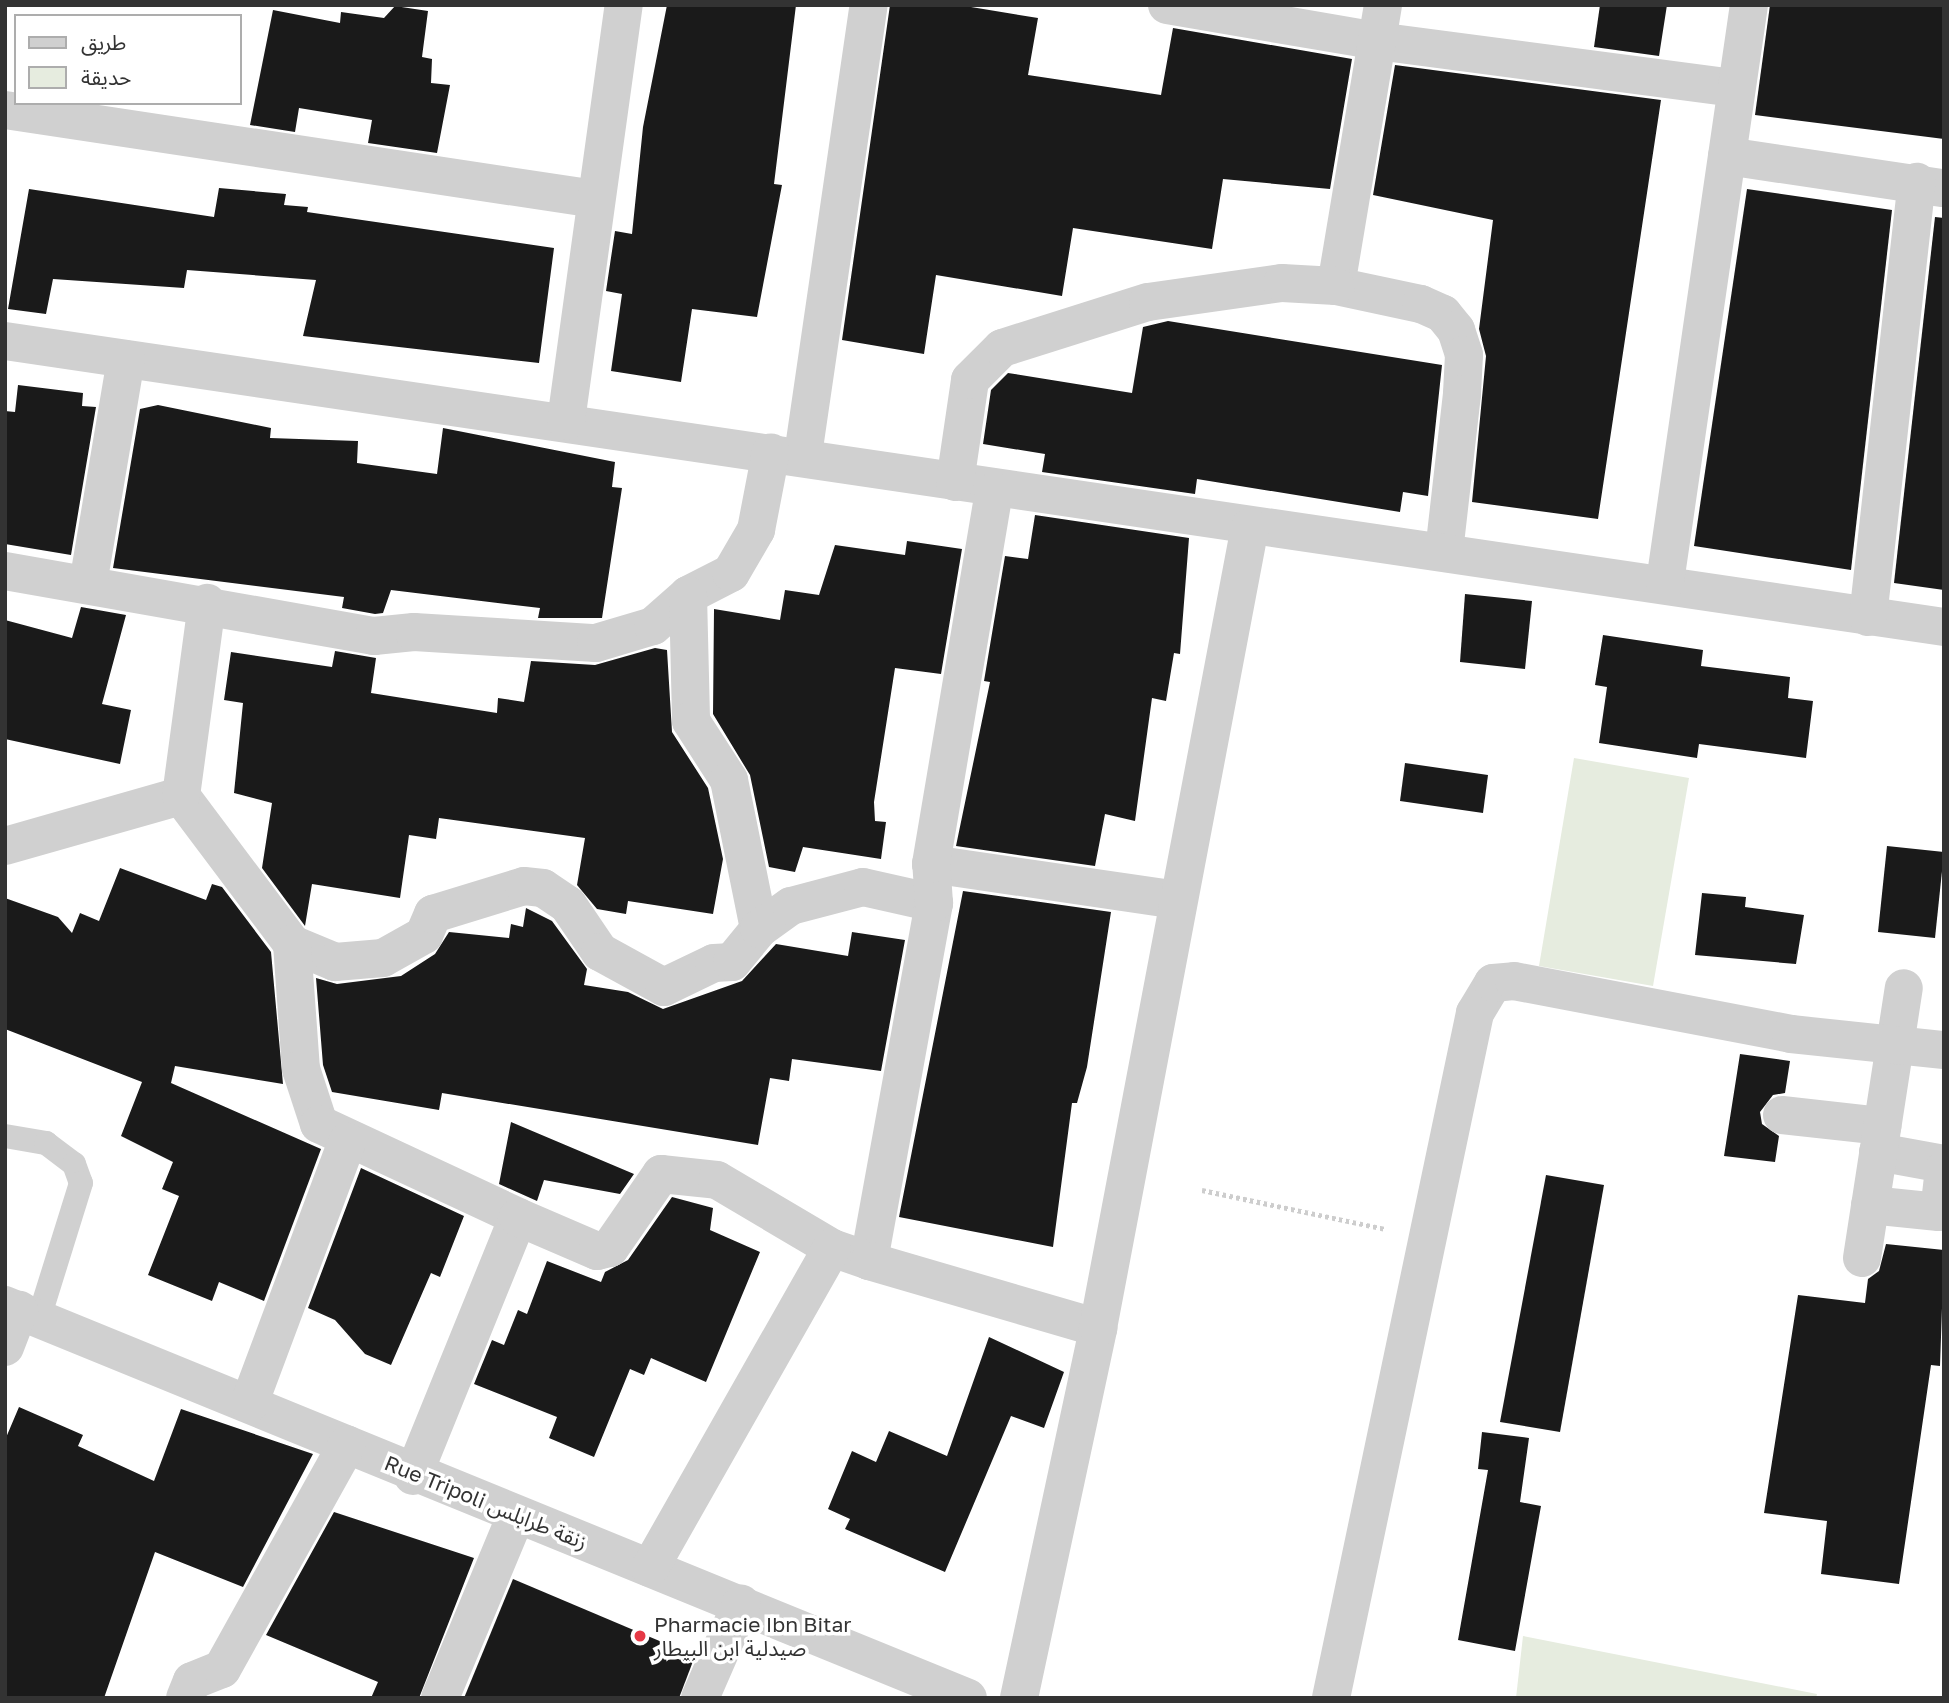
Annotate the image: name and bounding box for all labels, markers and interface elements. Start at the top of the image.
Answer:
legend [14,14,242,105]
text: طريق [81,29,126,55]
text: حديقة [81,64,131,90]
street label: Rue Tripoli زنقة طرابلس [381,1450,591,1554]
place label: Pharmacie Ibn Bitar صيدلية ابن البيطار [654,1611,852,1661]
marker: Pharmacie Ibn Bitar صيدلية ابن البيطار [632,1628,648,1644]

